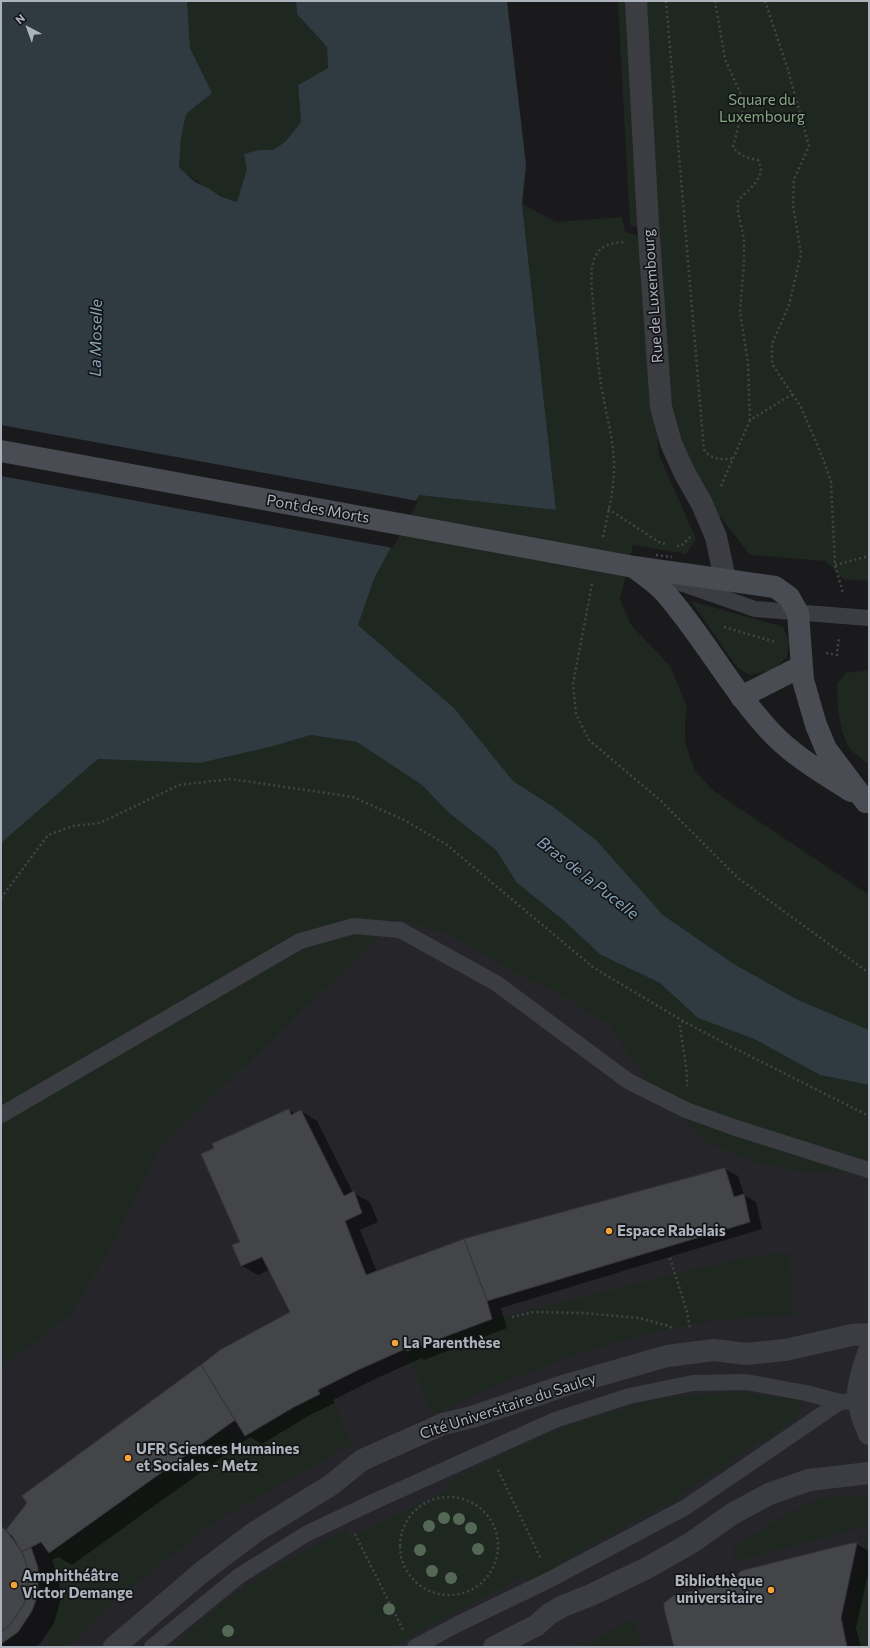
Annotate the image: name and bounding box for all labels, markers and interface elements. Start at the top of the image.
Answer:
north arrow [8,8,48,48]
text: N [12,11,27,26]
park label: Square du Luxembourg [719,91,805,126]
street label: Rue de Luxembourg [639,228,667,364]
water label: La Moselle [86,299,106,377]
street label: Pont des Morts [265,491,371,527]
water label: Bras de la Pucelle [533,832,643,924]
place label: Espace Rabelais [617,1222,726,1240]
marker: Espace Rabelais [604,1226,614,1236]
place label: La Parenthèse [403,1334,500,1352]
marker: La Parenthèse [390,1338,400,1348]
street label: Cité Universitaire du Saulcy [418,1369,598,1443]
place label: UFR Sciences Humaines et Sociales - Metz [136,1440,299,1475]
marker: UFR Sciences Humaines et Sociales - Metz [123,1453,133,1463]
place label: Amphithéâtre Victor Demange [22,1567,133,1602]
place label: Bibliothèque universitaire [675,1572,763,1607]
marker: Amphithéâtre Victor Demange [9,1580,19,1590]
marker: Bibliothèque universitaire [766,1585,776,1595]

